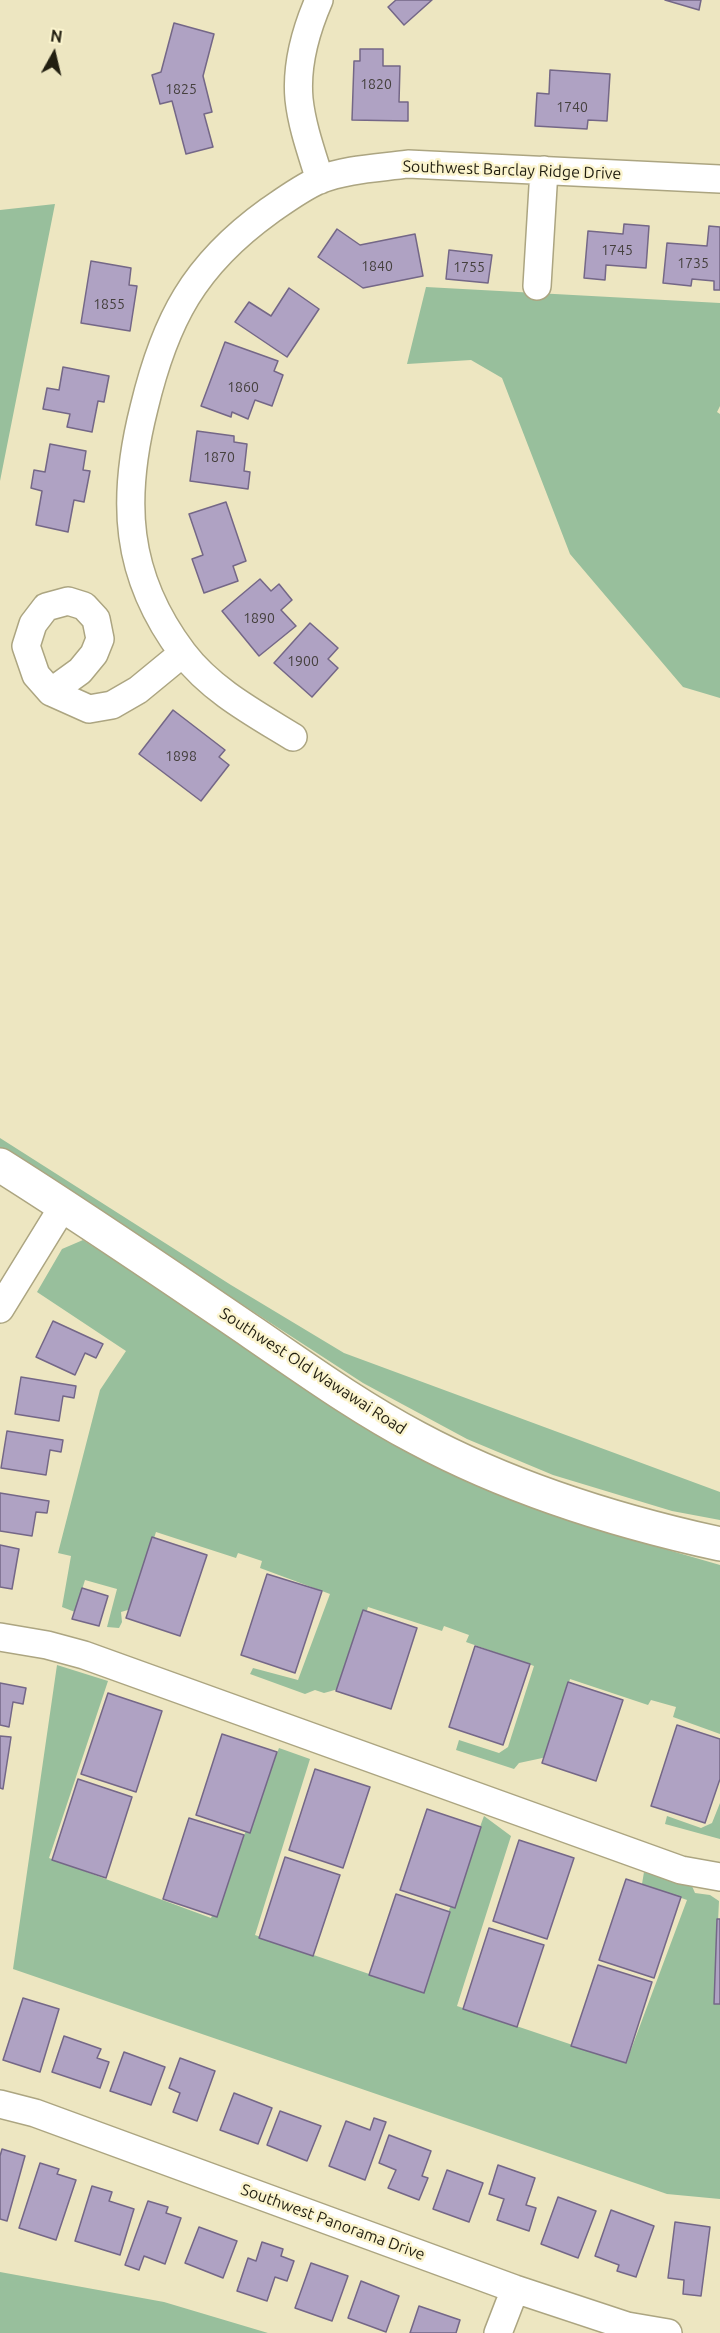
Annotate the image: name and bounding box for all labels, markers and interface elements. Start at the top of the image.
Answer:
north arrow [24,24,84,84]
text: N [49,26,64,46]
house number: 1820 [360,76,392,92]
house number: 1825 [165,81,197,97]
house number: 1740 [556,99,588,115]
street label: Southwest Barclay Ridge Drive [402,157,622,183]
house number: 1745 [601,242,633,258]
house number: 1735 [677,255,709,271]
house number: 1840 [361,258,393,274]
house number: 1755 [453,259,485,275]
house number: 1855 [93,296,125,312]
house number: 1860 [227,379,259,395]
house number: 1870 [203,449,235,465]
house number: 1890 [243,610,275,626]
house number: 1900 [287,653,319,669]
house number: 1898 [165,748,197,764]
street label: Southwest Old Wawawai Road [216,1303,410,1439]
street label: Southwest Panorama Drive [238,2180,428,2264]

